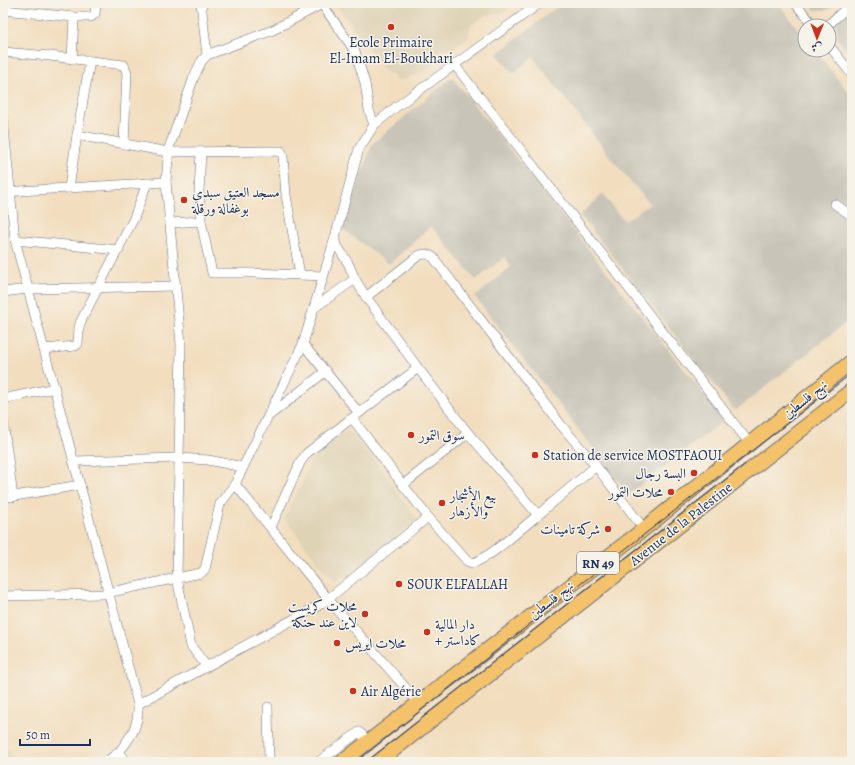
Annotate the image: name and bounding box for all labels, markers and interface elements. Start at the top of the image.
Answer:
north arrow [797,18,837,58]
marker: Ecole Primaire El-Imam El-Boukhari [386,22,396,32]
place label: Ecole Primaire El-Imam El-Boukhari [329,33,453,68]
text: ش [811,40,822,55]
place label: مسجد العتيق سبدي بوغفالة ورقلة [191,183,280,218]
marker: مسجد العتيق سبدي بوغفالة ورقلة [179,195,189,205]
street label: نهج فلسطين [779,375,833,425]
place label: سوق التمور [417,426,465,445]
marker: سوق التمور [406,430,416,440]
place label: Station de service MOSTFAOUI [543,446,722,465]
marker: Station de service MOSTFAOUI [530,450,540,460]
place label: البسة رجال [635,464,686,483]
marker: البسة رجال [689,468,699,478]
street label: Avenue de la Palestine [625,478,736,571]
place label: محلات التمور [607,483,664,502]
place label: بيع الأشجار والأزهار [448,485,496,521]
marker: محلات التمور [666,487,676,497]
marker: بيع الأشجار والأزهار [437,498,447,508]
place label: شركة تامينات [540,520,600,539]
marker: شركة تامينات [603,524,613,534]
road number: RN 49 [577,552,619,574]
place label: SOUK ELFALLAH [407,575,508,594]
street label: نهج فلسطين [525,576,579,626]
marker: SOUK ELFALLAH [394,579,404,589]
place label: محلات كريست لاين عند حنكة [288,597,358,632]
marker: محلات كريست لاين عند حنكة [360,609,370,619]
place label: دار المالية + كاداستر [435,615,481,650]
marker: دار المالية + كاداستر [422,627,432,637]
place label: محلات ايريس [345,634,407,653]
marker: محلات ايريس [332,638,342,648]
place label: Air Algérie [360,682,421,701]
marker: Air Algérie [348,686,358,696]
scale bar [20,721,90,747]
text: 50 m [26,727,50,743]

